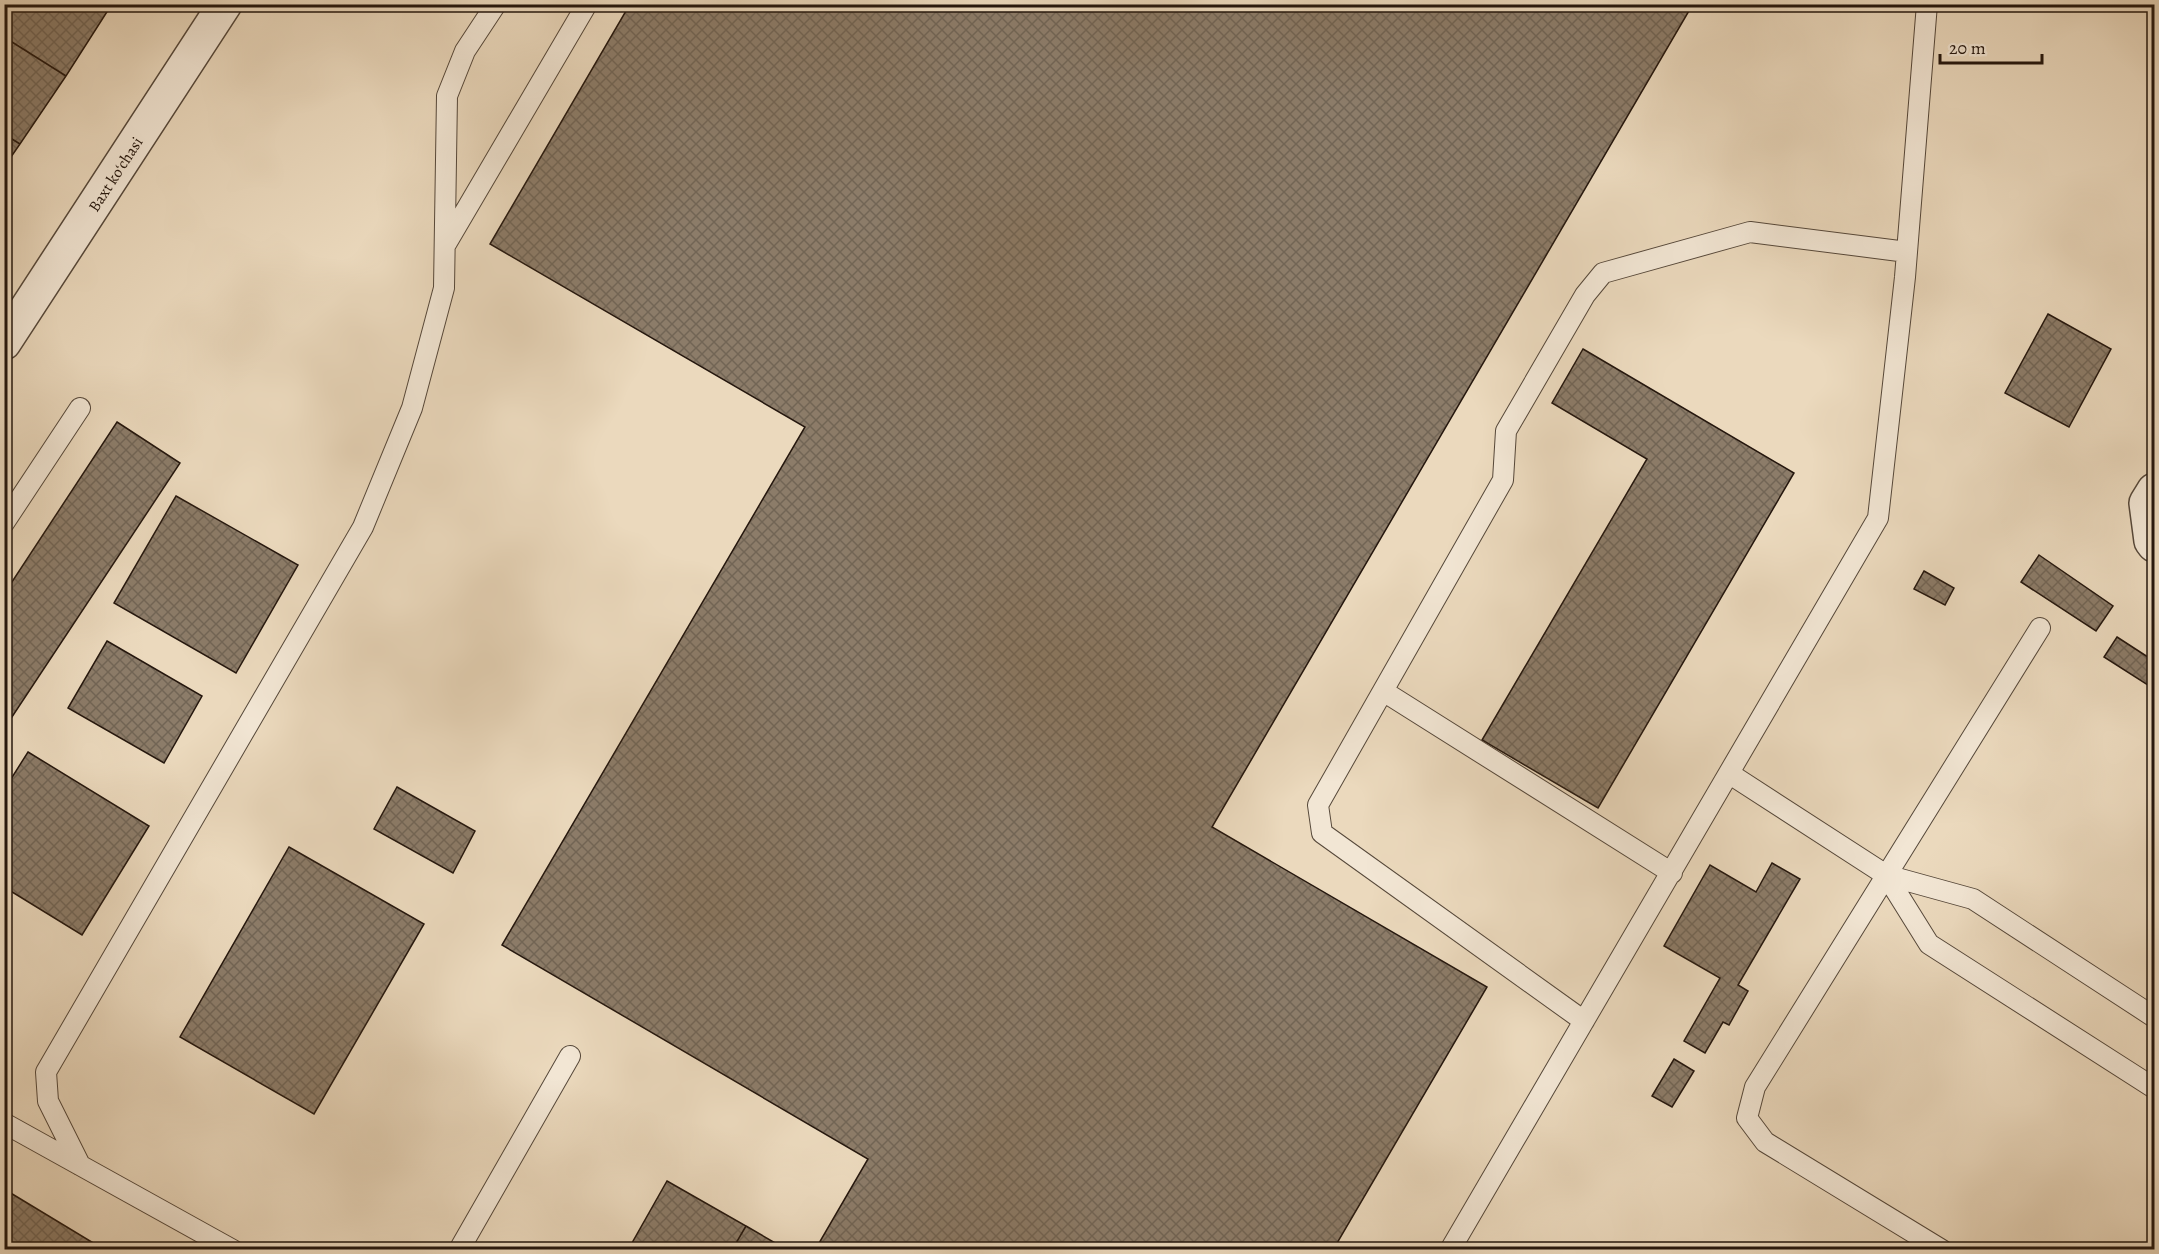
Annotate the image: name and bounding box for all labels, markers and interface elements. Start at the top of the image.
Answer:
scale bar [1940,27,2042,65]
text: 20 m [1949,36,1986,60]
street label: Baxt koʻchasi [83,133,148,216]

